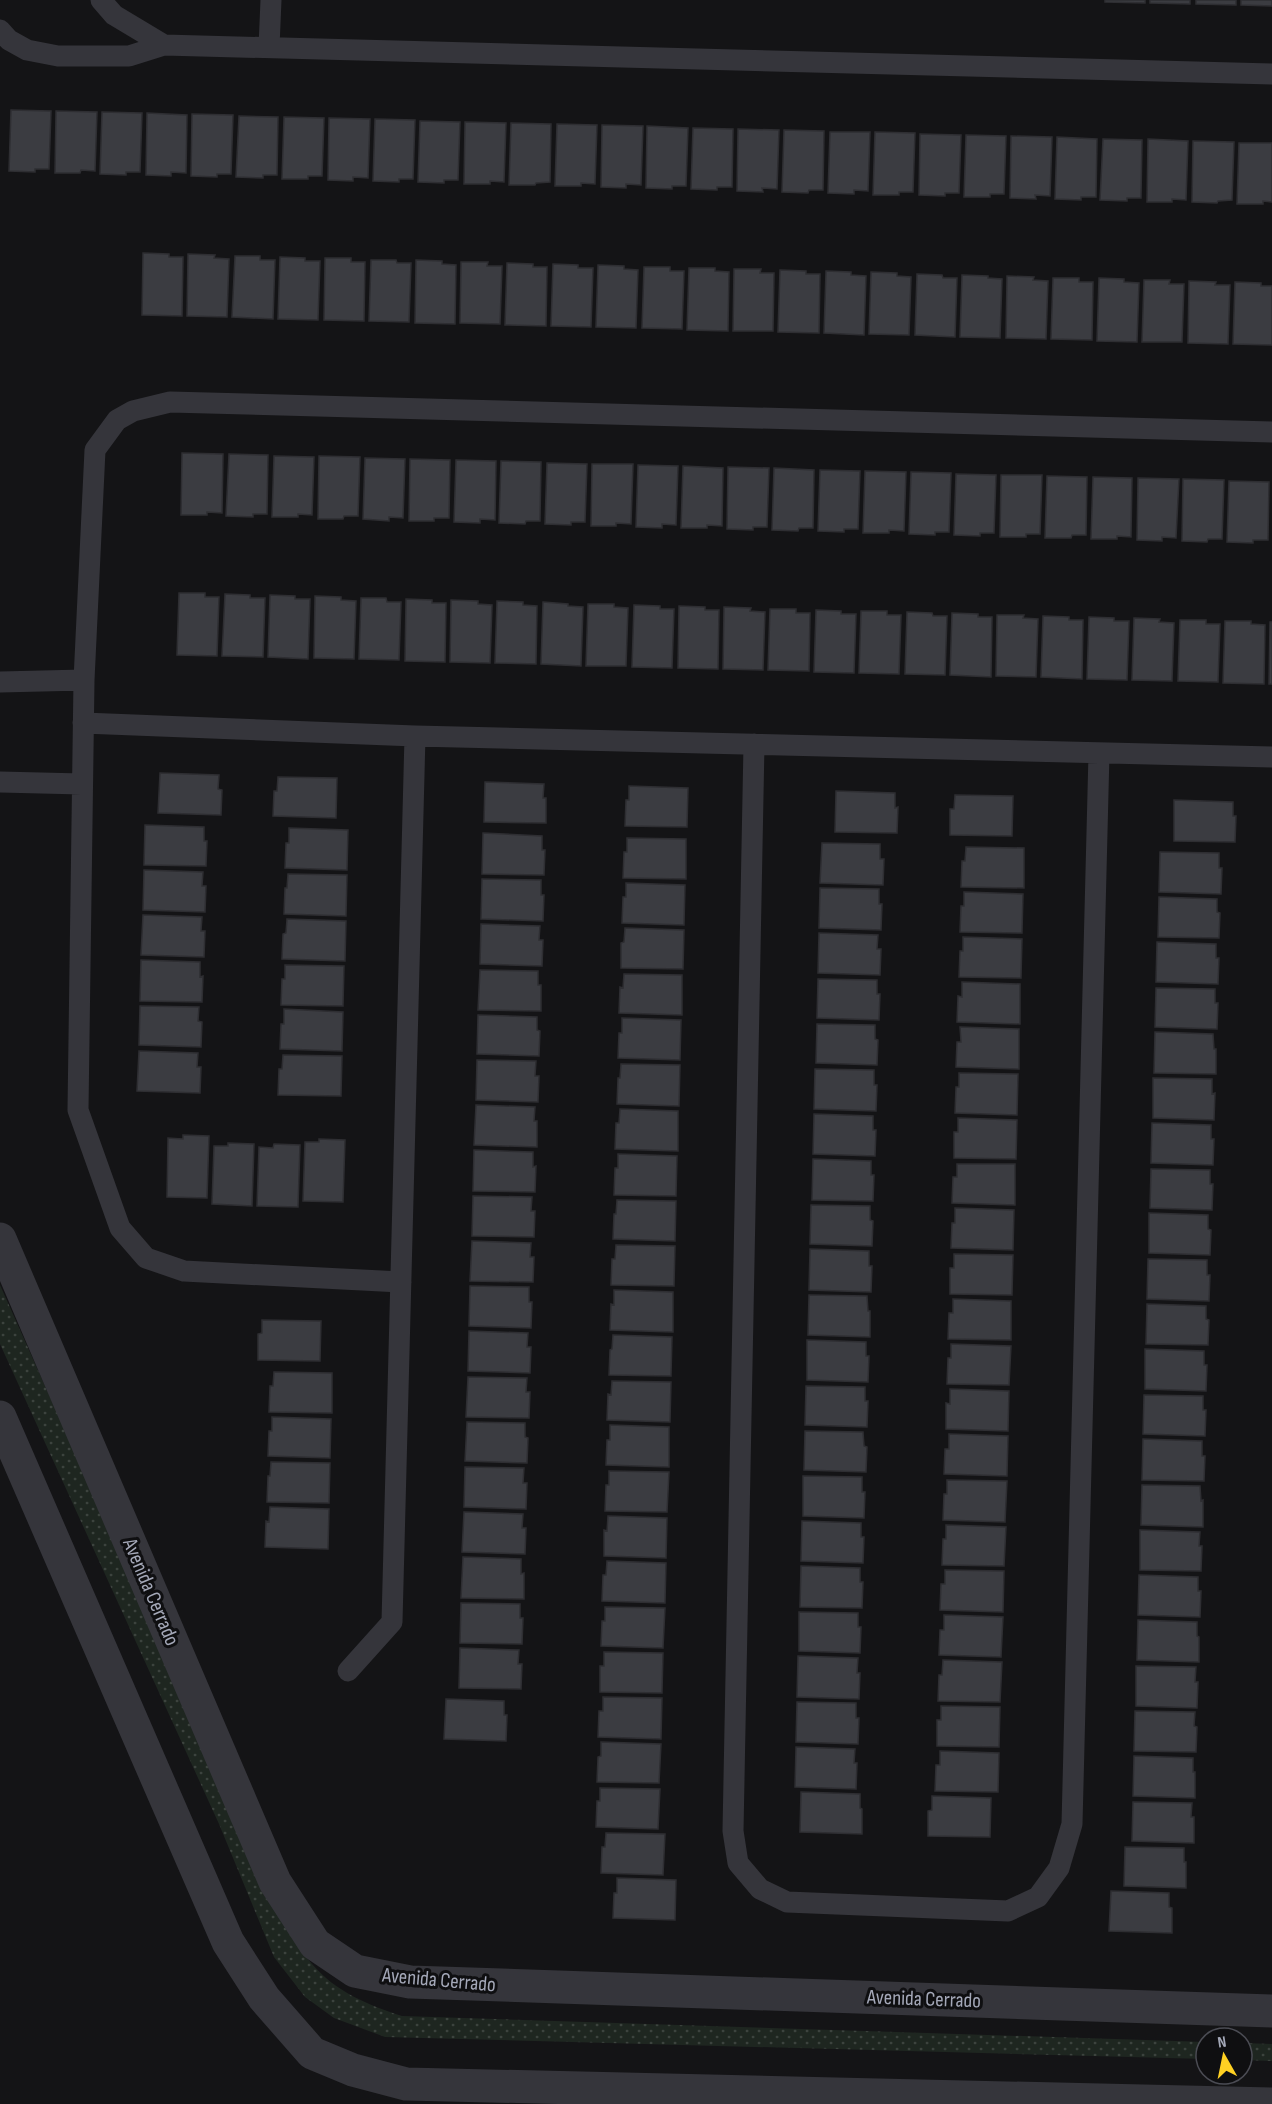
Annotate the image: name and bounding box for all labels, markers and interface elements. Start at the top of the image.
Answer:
street label: Avenida Cerrado [117,1534,185,1649]
street label: Avenida Cerrado [380,1962,497,1997]
street label: Avenida Cerrado [866,1984,981,2013]
north arrow [1194,2026,1254,2086]
text: N [1216,2033,1228,2053]

